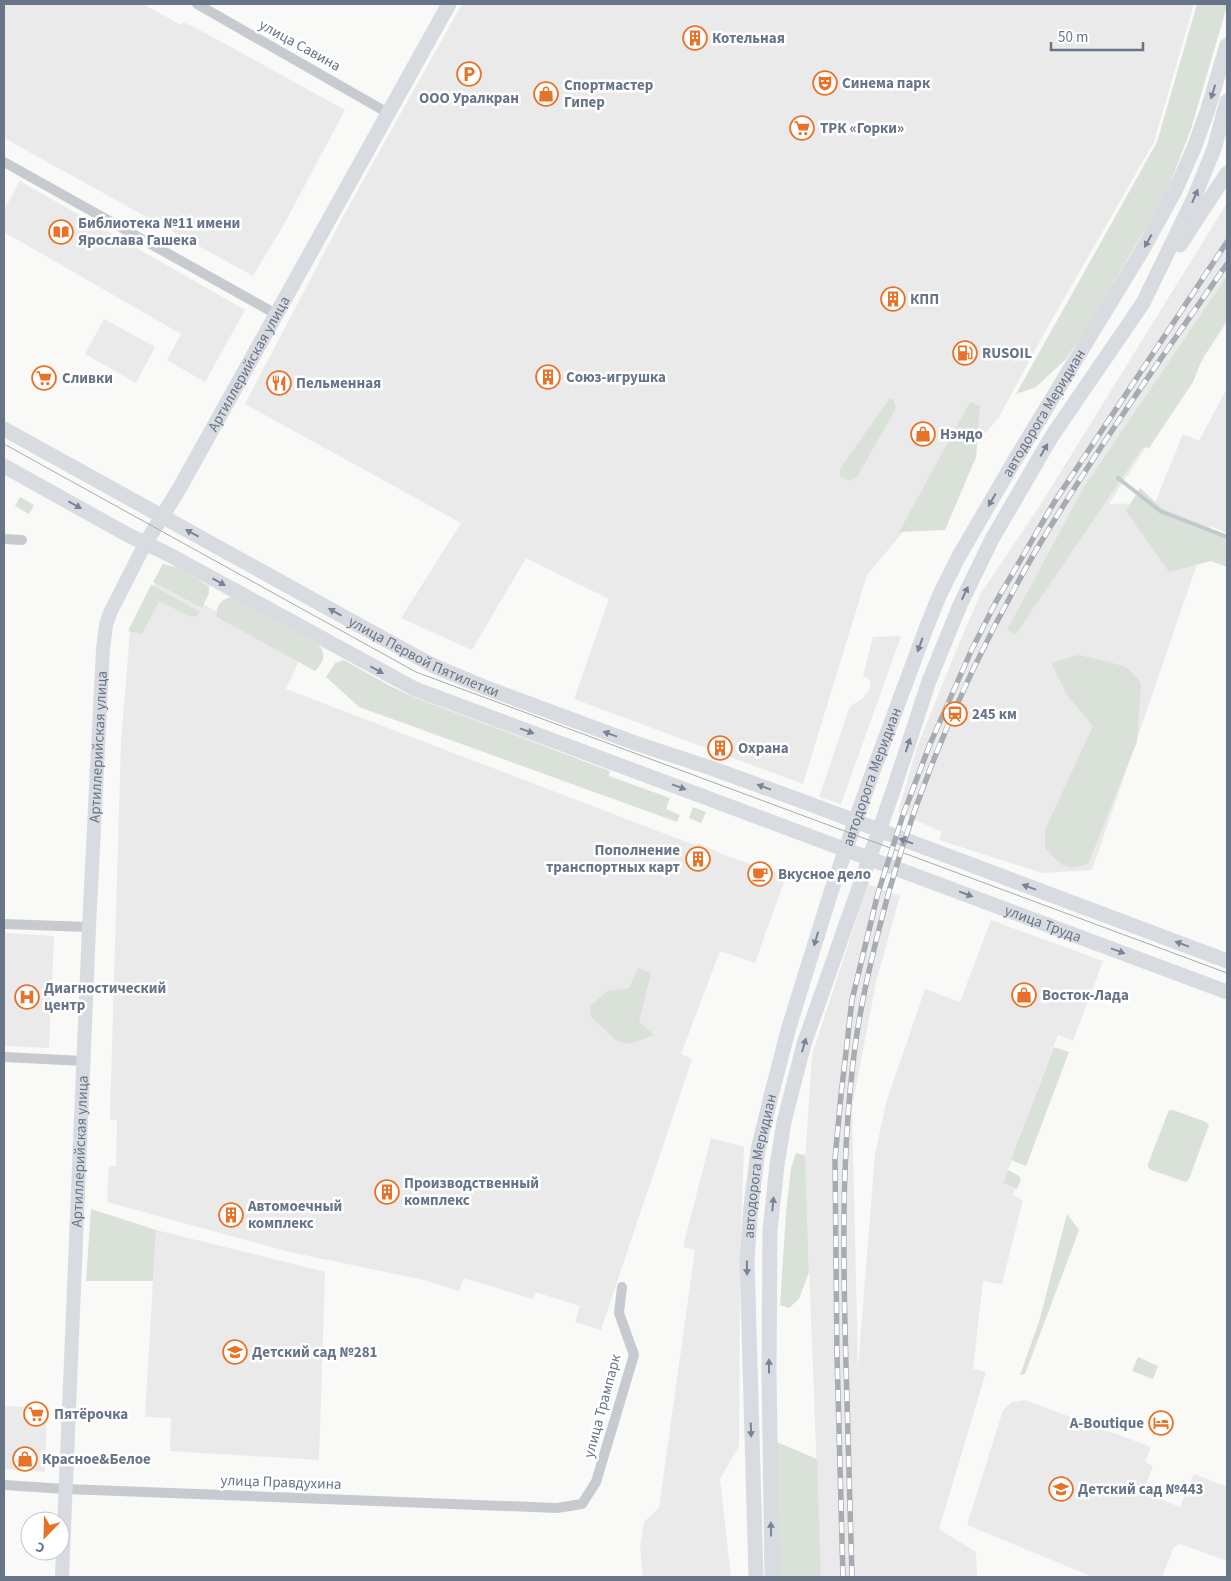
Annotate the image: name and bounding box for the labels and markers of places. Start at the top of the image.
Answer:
building icon: Котельная [682,25,708,51]
place label: Котельная [712,28,785,49]
parking icon: ООО Уралкран [456,61,482,87]
theatre icon: Синема парк [812,70,838,96]
place label: Синема парк [842,73,931,94]
place label: Спортмастер Гипер [564,75,654,113]
shop icon: Спортмастер Гипер [533,81,559,107]
place label: ООО Уралкран [419,88,519,109]
supermarket icon: ТРК «Горки» [789,115,815,141]
place label: ТРК «Горки» [820,118,904,139]
place label: Библиотека №11 имени Ярослава Гашека [78,213,240,251]
library icon: Библиотека №11 имени Ярослава Гашека [48,219,74,245]
building icon: КПП [880,286,906,312]
place label: КПП [910,289,939,310]
fuel station icon: RUSOIL [952,340,978,366]
place label: RUSOIL [982,343,1032,364]
building icon: Союз-игрушка [535,364,561,390]
supermarket icon: Сливки [31,365,57,391]
place label: Союз-игрушка [566,367,666,388]
place label: Сливки [62,368,113,389]
restaurant icon: Пельменная [266,370,292,396]
place label: Пельменная [296,373,381,394]
shop icon: Нэндо [910,421,936,447]
place label: Нэндо [940,424,983,445]
station icon: 245 км [942,701,968,727]
place label: 245 км [972,704,1017,725]
building icon: Охрана [707,735,733,761]
place label: Охрана [738,738,789,759]
place label: Пополнение транспортных карт [546,840,680,878]
building icon: Пополнение транспортных карт [685,846,711,872]
cafe icon: Вкусное дело [747,861,773,887]
place label: Вкусное дело [778,864,871,885]
place label: Диагностический центр [44,978,166,1016]
shop icon: Восток-Лада [1011,982,1037,1008]
hospital icon: Диагностический центр [14,984,40,1010]
place label: Восток-Лада [1042,985,1129,1006]
place label: Производственный комплекс [404,1173,539,1211]
building icon: Производственный комплекс [374,1179,400,1205]
place label: Автомоечный комплекс [247,1196,342,1234]
building icon: Автомоечный комплекс [218,1202,244,1228]
school or university icon: Детский сад №281 [222,1339,248,1365]
place label: Детский сад №281 [252,1342,378,1363]
supermarket icon: Пятёрочка [23,1401,49,1427]
place label: Пятёрочка [54,1404,128,1425]
hotel icon: A-Boutique [1148,1410,1174,1436]
place label: A-Boutique [1069,1413,1144,1434]
shop icon: Красное&Белое [12,1446,38,1472]
place label: Красное&Белое [42,1449,151,1470]
school or university icon: Детский сад №443 [1048,1476,1074,1502]
place label: Детский сад №443 [1078,1479,1204,1500]

